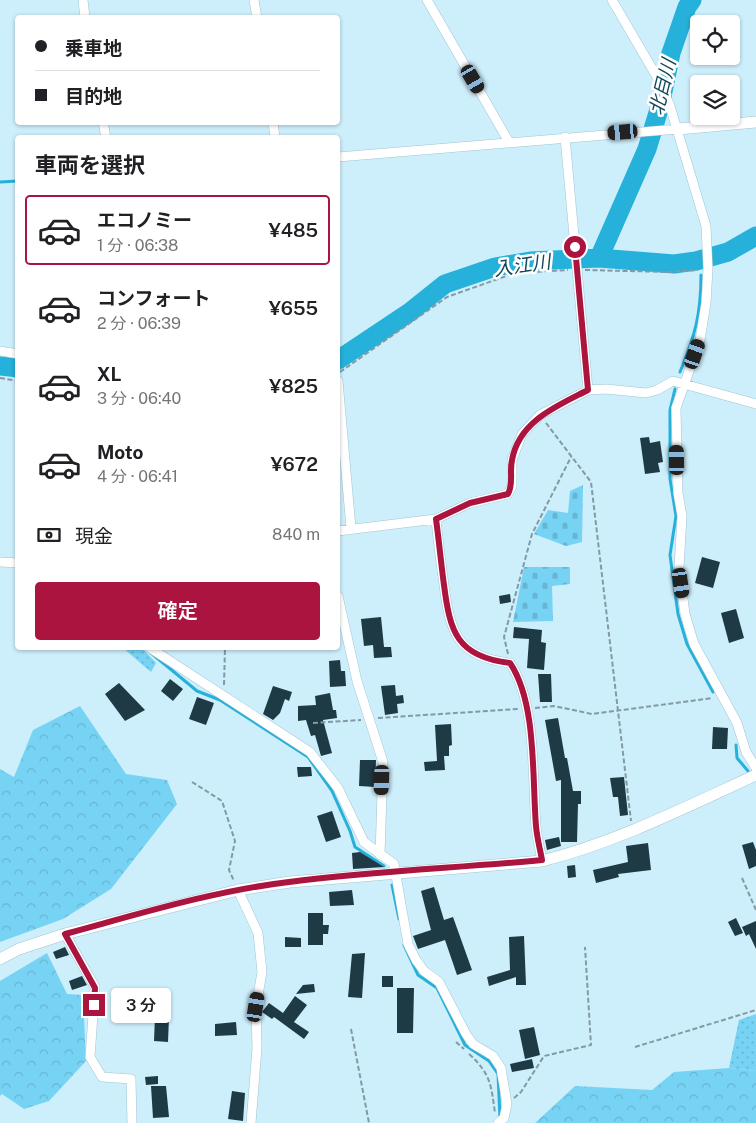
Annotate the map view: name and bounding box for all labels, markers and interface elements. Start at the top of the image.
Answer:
map controls [690,15,740,125]
button: locate [690,15,740,65]
text: 乗車地 [65,37,122,59]
water label: 北目川 [644,55,680,117]
car [459,62,486,96]
button: layers [690,75,740,125]
text: 目的地 [65,85,122,107]
car [607,123,638,141]
text: 車両を選択 [35,152,145,178]
icon: car [37,208,82,253]
text: エコノミー [97,209,192,231]
text: ¥485 [269,219,318,241]
text: 1 分 · 06:38 [97,236,178,255]
route start [564,236,586,258]
water label: 入江川 [492,250,554,280]
icon: car [37,286,82,331]
text: コンフォート [97,287,210,309]
text: ¥655 [269,297,318,319]
text: 2 分 · 06:39 [97,314,181,333]
car [683,337,706,371]
text: XL [97,363,122,385]
icon: car [37,364,82,409]
text: ¥825 [269,375,318,397]
text: 3 分 · 06:40 [97,389,181,408]
text: Moto [97,441,143,463]
icon: car [37,442,82,487]
car [669,445,684,475]
text: ¥672 [271,453,318,475]
text: 4 分 · 06:41 [97,467,178,486]
icon: cash [35,521,63,549]
text: 現金 [75,525,113,547]
text: 840 m [272,525,320,544]
car [671,567,690,599]
button: 確定 [35,582,320,640]
car [373,765,390,795]
callout: 3 分 [112,988,172,1022]
car [246,991,265,1023]
route end [83,994,105,1016]
text: 3 分 [126,996,156,1015]

